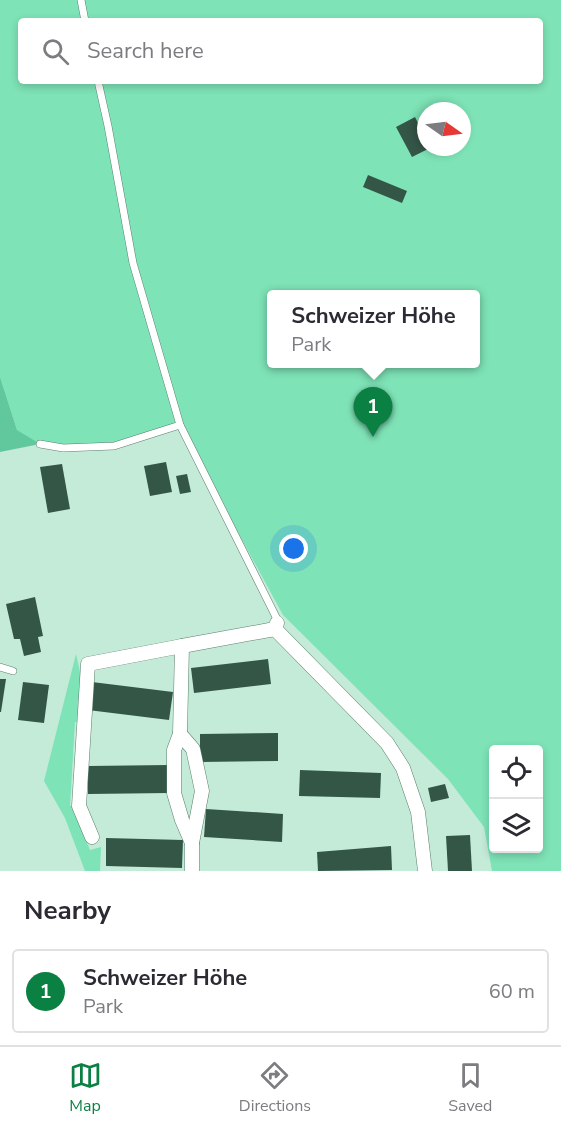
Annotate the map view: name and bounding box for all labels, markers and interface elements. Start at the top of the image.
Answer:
search box [18,18,543,84]
icon: search [39,35,72,68]
text: Search here [87,36,204,66]
north arrow [417,102,471,156]
popup [267,290,480,368]
text: Schweizer Höhe [291,301,456,331]
text: Park [291,331,331,358]
pin: 1 [354,388,392,437]
your location [279,534,308,563]
map controls [489,745,543,853]
button: locate [489,745,543,799]
button: layers [489,799,543,853]
text: Nearby [24,893,111,928]
text: Schweizer Höhe [83,963,247,993]
text: 1 [40,978,52,1005]
text: 60 m [489,978,535,1005]
text: Park [83,993,123,1020]
tab: Map [69,1059,102,1117]
tab: Directions [239,1059,311,1117]
tab: Saved [448,1059,492,1117]

